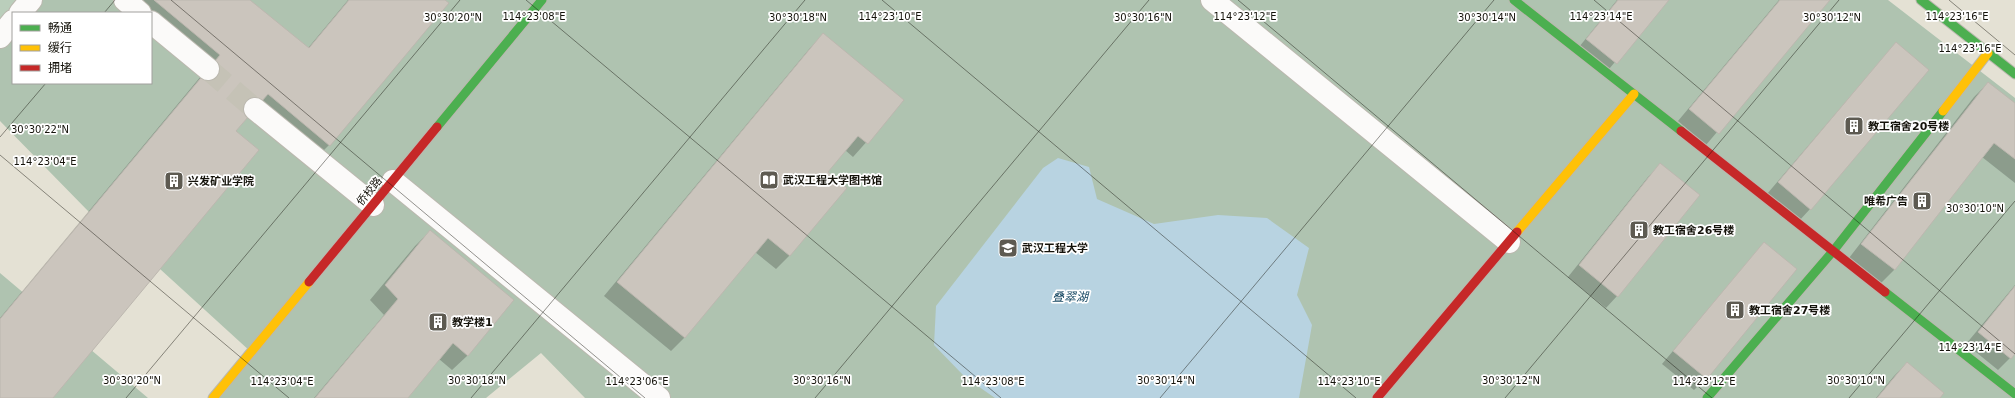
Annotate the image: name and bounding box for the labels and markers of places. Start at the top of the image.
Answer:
building icon: 教工宿舍20号楼 [1843,115,1865,137]
place label: 教工宿舍20号楼 [1868,120,1949,133]
library icon: 武汉工程大学图书馆 [758,169,780,191]
building icon: 兴发矿业学院 [163,170,185,192]
place label: 武汉工程大学图书馆 [783,174,882,187]
place label: 兴发矿业学院 [188,175,254,188]
building icon: 唯希广告 [1911,190,1933,212]
place label: 唯希广告 [1864,195,1908,208]
building icon: 教工宿舍26号楼 [1628,219,1650,241]
place label: 教工宿舍26号楼 [1653,224,1734,237]
school or university icon: 武汉工程大学 [997,237,1019,259]
place label: 武汉工程大学 [1022,242,1088,255]
building icon: 教工宿舍27号楼 [1724,299,1746,321]
place label: 教工宿舍27号楼 [1749,304,1830,317]
building icon: 教学楼1 [427,311,449,333]
place label: 教学楼1 [452,316,493,329]

